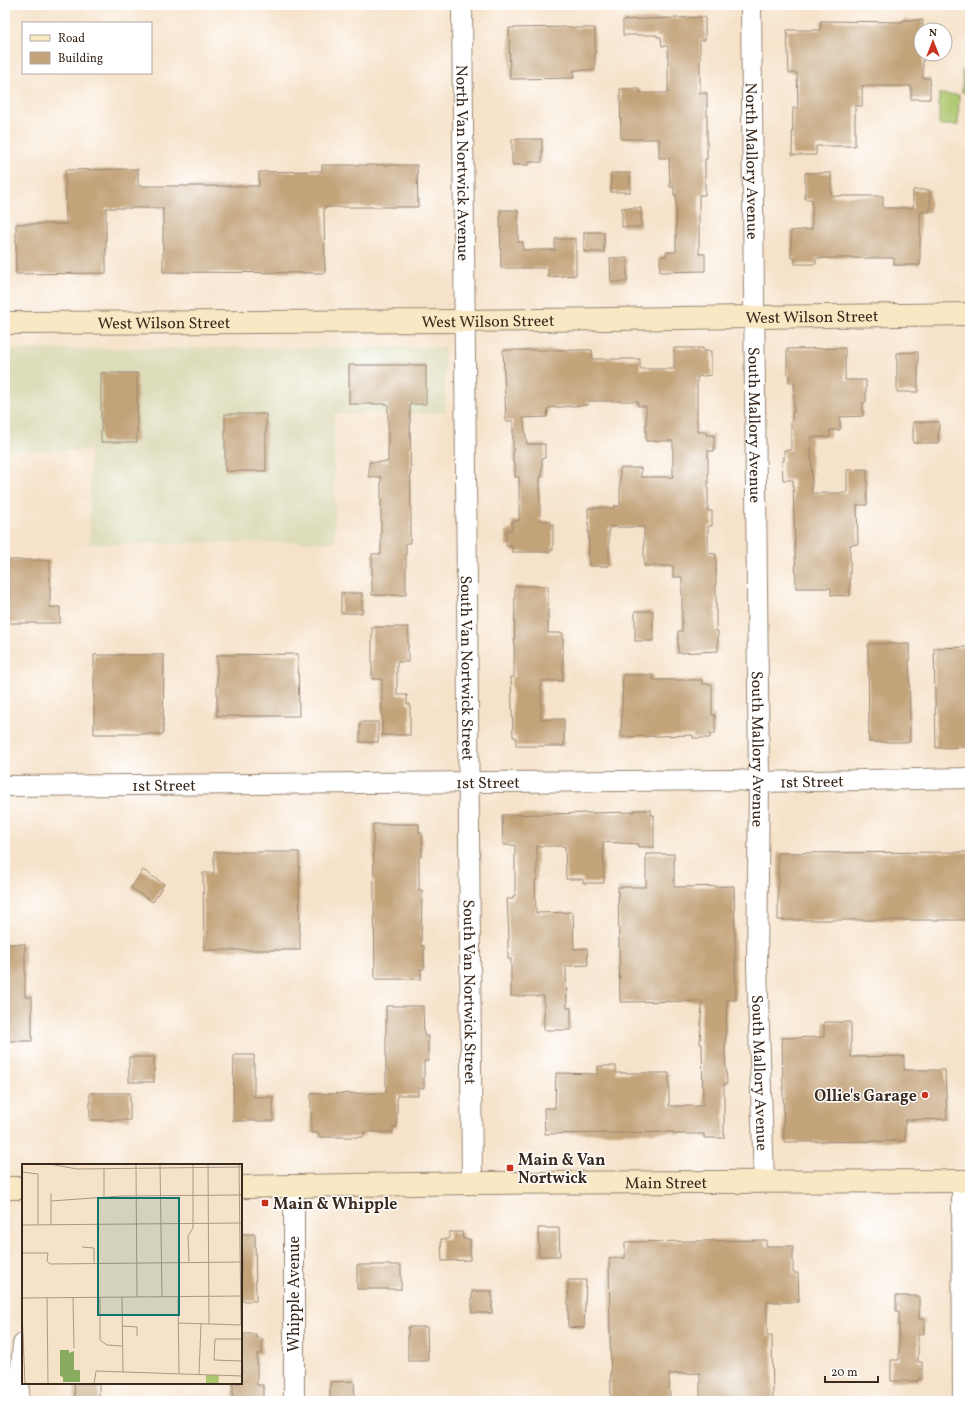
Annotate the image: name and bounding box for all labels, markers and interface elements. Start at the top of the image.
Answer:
legend [22,22,152,74]
north arrow [913,22,953,62]
text: N [929,26,937,41]
text: Road [58,31,85,47]
text: Building [58,51,103,67]
street label: North Van Nortwick Avenue [450,65,473,261]
street label: North Mallory Avenue [739,82,762,240]
street label: West Wilson Street [745,306,879,330]
street label: West Wilson Street [421,311,555,334]
street label: West Wilson Street [97,313,231,336]
street label: South Mallory Avenue [742,347,765,503]
street label: South Van Nortwick Street [454,575,477,761]
street label: South Mallory Avenue [745,671,768,827]
street label: 1st Street [780,771,844,795]
street label: 1st Street [456,773,520,795]
street label: 1st Street [132,775,196,798]
street label: South Van Nortwick Street [457,899,480,1085]
street label: South Mallory Avenue [745,995,772,1151]
place label: Ollie's Garage [814,1086,917,1108]
marker: Ollie's Garage [920,1090,930,1100]
place label: Main & Van Nortwick [518,1150,606,1190]
marker: Main & Van Nortwick [505,1163,515,1173]
inset map [22,1164,242,1384]
street label: Main Street [625,1173,708,1195]
place label: Main & Whipple [273,1194,398,1216]
marker: Main & Whipple [260,1198,270,1208]
street label: Whipple Avenue [284,1236,306,1352]
scale bar [825,1358,878,1384]
text: 20 m [831,1365,858,1381]

